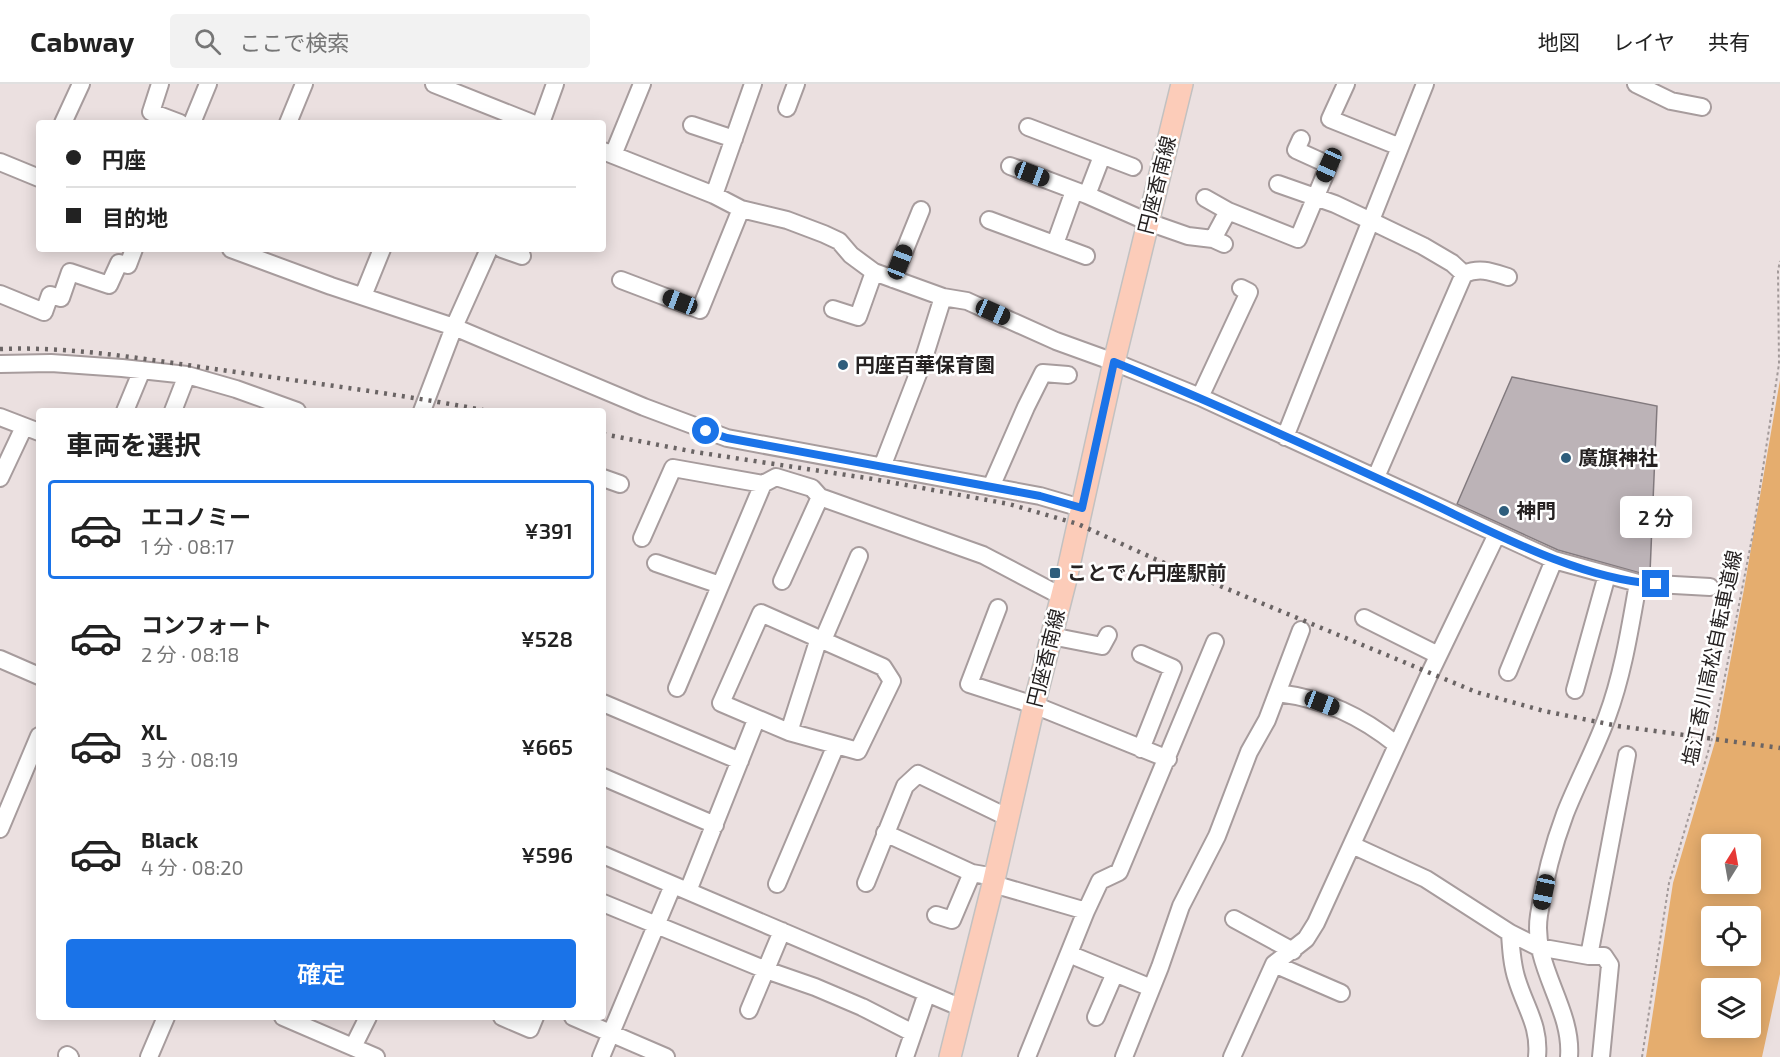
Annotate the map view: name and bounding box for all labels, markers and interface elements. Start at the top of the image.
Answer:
search box [170,14,590,68]
text: Cabway [30,24,134,58]
icon: search [191,25,224,58]
text: ここで検索 [239,29,349,55]
text: 地図 [1538,29,1580,54]
text: レイヤ [1613,29,1675,54]
text: 共有 [1708,29,1750,54]
street label: 円座香南線 [1132,133,1180,236]
car [1313,145,1345,185]
text: 円座 [102,146,146,172]
car [1012,159,1052,189]
text: 目的地 [102,204,168,230]
car [885,242,915,282]
car [660,287,700,317]
car [973,296,1013,328]
place label: 円座百華保育園 [855,352,995,376]
marker: 円座百華保育園 [836,358,850,372]
route start [692,417,719,444]
text: 車両を選択 [66,428,201,460]
place label: 廣旗神社 [1578,445,1658,469]
marker: 廣旗神社 [1559,451,1573,465]
callout: 2 分 [1620,497,1692,539]
place label: 神門 [1516,498,1556,522]
icon: car [69,503,123,557]
text: エコノミー [141,503,251,529]
marker: 神門 [1497,504,1511,518]
text: 2 分 [1638,505,1674,529]
text: ¥391 [524,517,573,543]
text: 1 分 · 08:17 [141,534,234,558]
street label: 塩江香川高松自転車道線 [1676,548,1746,768]
place label: ことでん円座駅前 [1067,560,1226,584]
marker: ことでん円座駅前 [1048,566,1062,580]
route end [1642,570,1669,597]
street label: 円座香南線 [1021,606,1069,709]
icon: car [69,611,123,665]
text: コンフォート [141,611,272,637]
text: ¥528 [521,625,573,651]
text: 2 分 · 08:18 [141,642,239,666]
car [1302,688,1342,718]
text: XL [141,718,167,744]
icon: car [69,719,123,773]
text: ¥665 [521,733,573,759]
text: 3 分 · 08:19 [141,747,239,771]
text: Black [141,826,198,852]
icon: car [69,827,123,881]
north arrow [1701,834,1761,894]
map controls [1701,834,1761,1038]
text: ¥596 [521,841,573,867]
text: 4 分 · 08:20 [141,855,244,879]
car [1531,873,1557,911]
button: locate [1701,906,1761,966]
button: 確定 [66,939,576,1008]
button: layers [1701,978,1761,1038]

